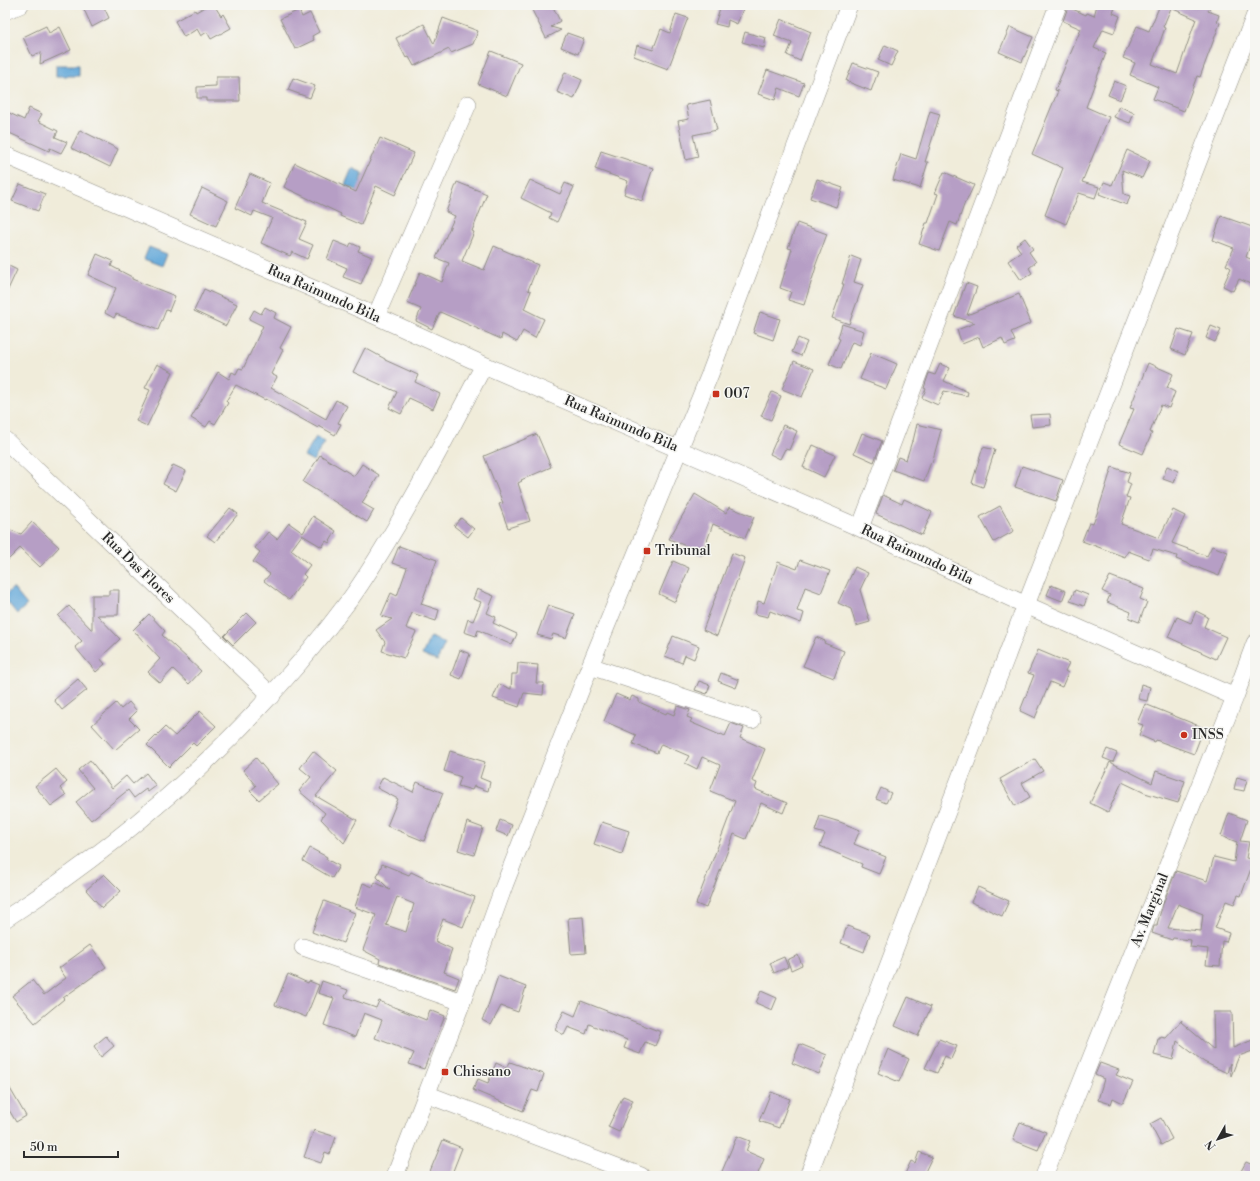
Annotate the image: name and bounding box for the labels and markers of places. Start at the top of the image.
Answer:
place label: 007 [724,385,749,403]
marker: 007 [711,389,721,399]
place label: Tribunal [655,542,711,560]
marker: Tribunal [642,546,652,556]
place label: INSS [1192,726,1224,744]
marker: INSS [1179,730,1189,740]
place label: Chissano [453,1063,511,1081]
marker: Chissano [440,1067,450,1077]

